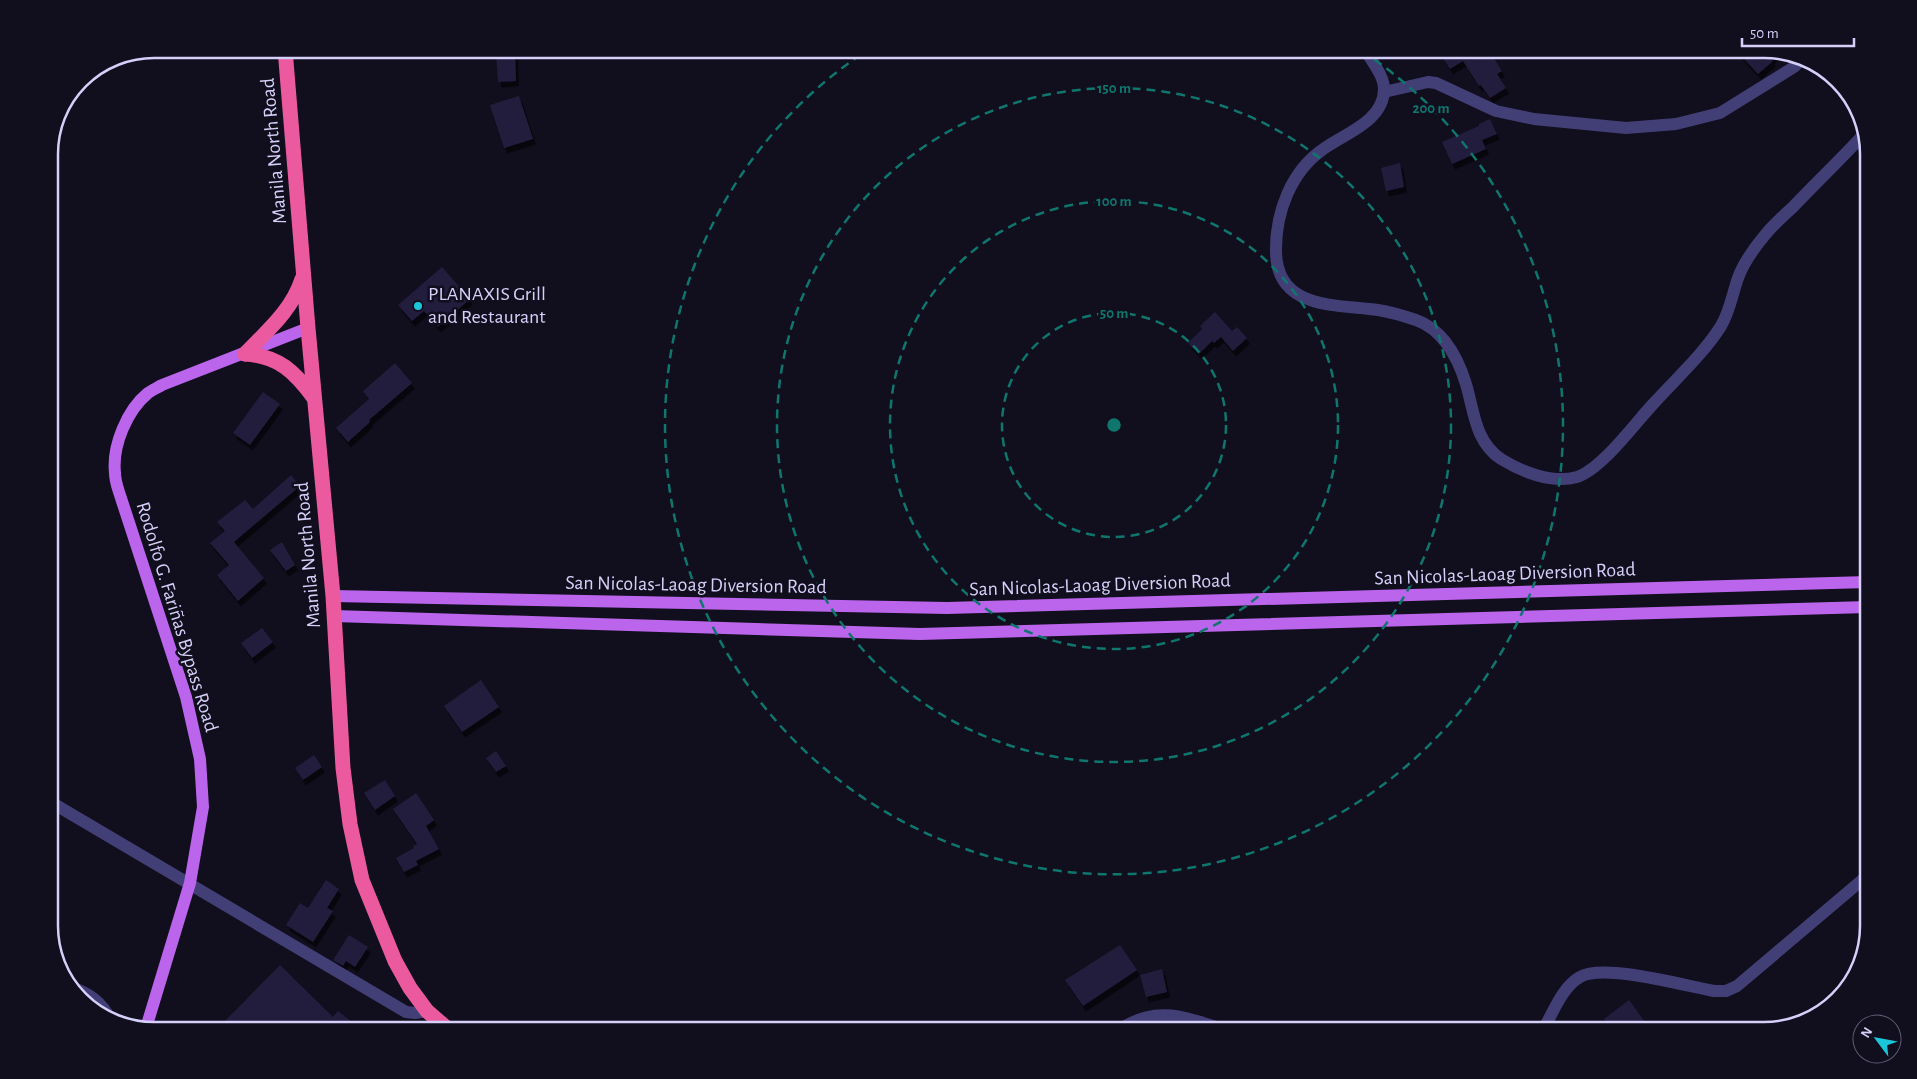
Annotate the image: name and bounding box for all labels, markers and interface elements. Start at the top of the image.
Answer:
scale bar [1742,15,1854,47]
text: 50 m [1750,26,1779,41]
street label: Manila North Road [258,77,290,225]
text: 150 m [1097,81,1131,96]
text: 200 m [1412,101,1450,116]
text: 100 m [1096,194,1132,209]
place label: PLANAXIS Grill and Restaurant [428,284,546,327]
marker: PLANAXIS Grill and Restaurant [412,300,424,312]
text: 50 m [1100,306,1128,321]
centre of rings [1105,416,1123,434]
street label: Manila North Road [292,481,324,629]
street label: Rodolfo G. Fariñas Bypass Road [132,500,222,734]
street label: San Nicolas-Laoag Diversion Road [1374,559,1636,589]
street label: San Nicolas-Laoag Diversion Road [969,570,1231,600]
street label: San Nicolas-Laoag Diversion Road [565,573,827,597]
north arrow [1852,1014,1902,1064]
text: N [1858,1025,1875,1040]

